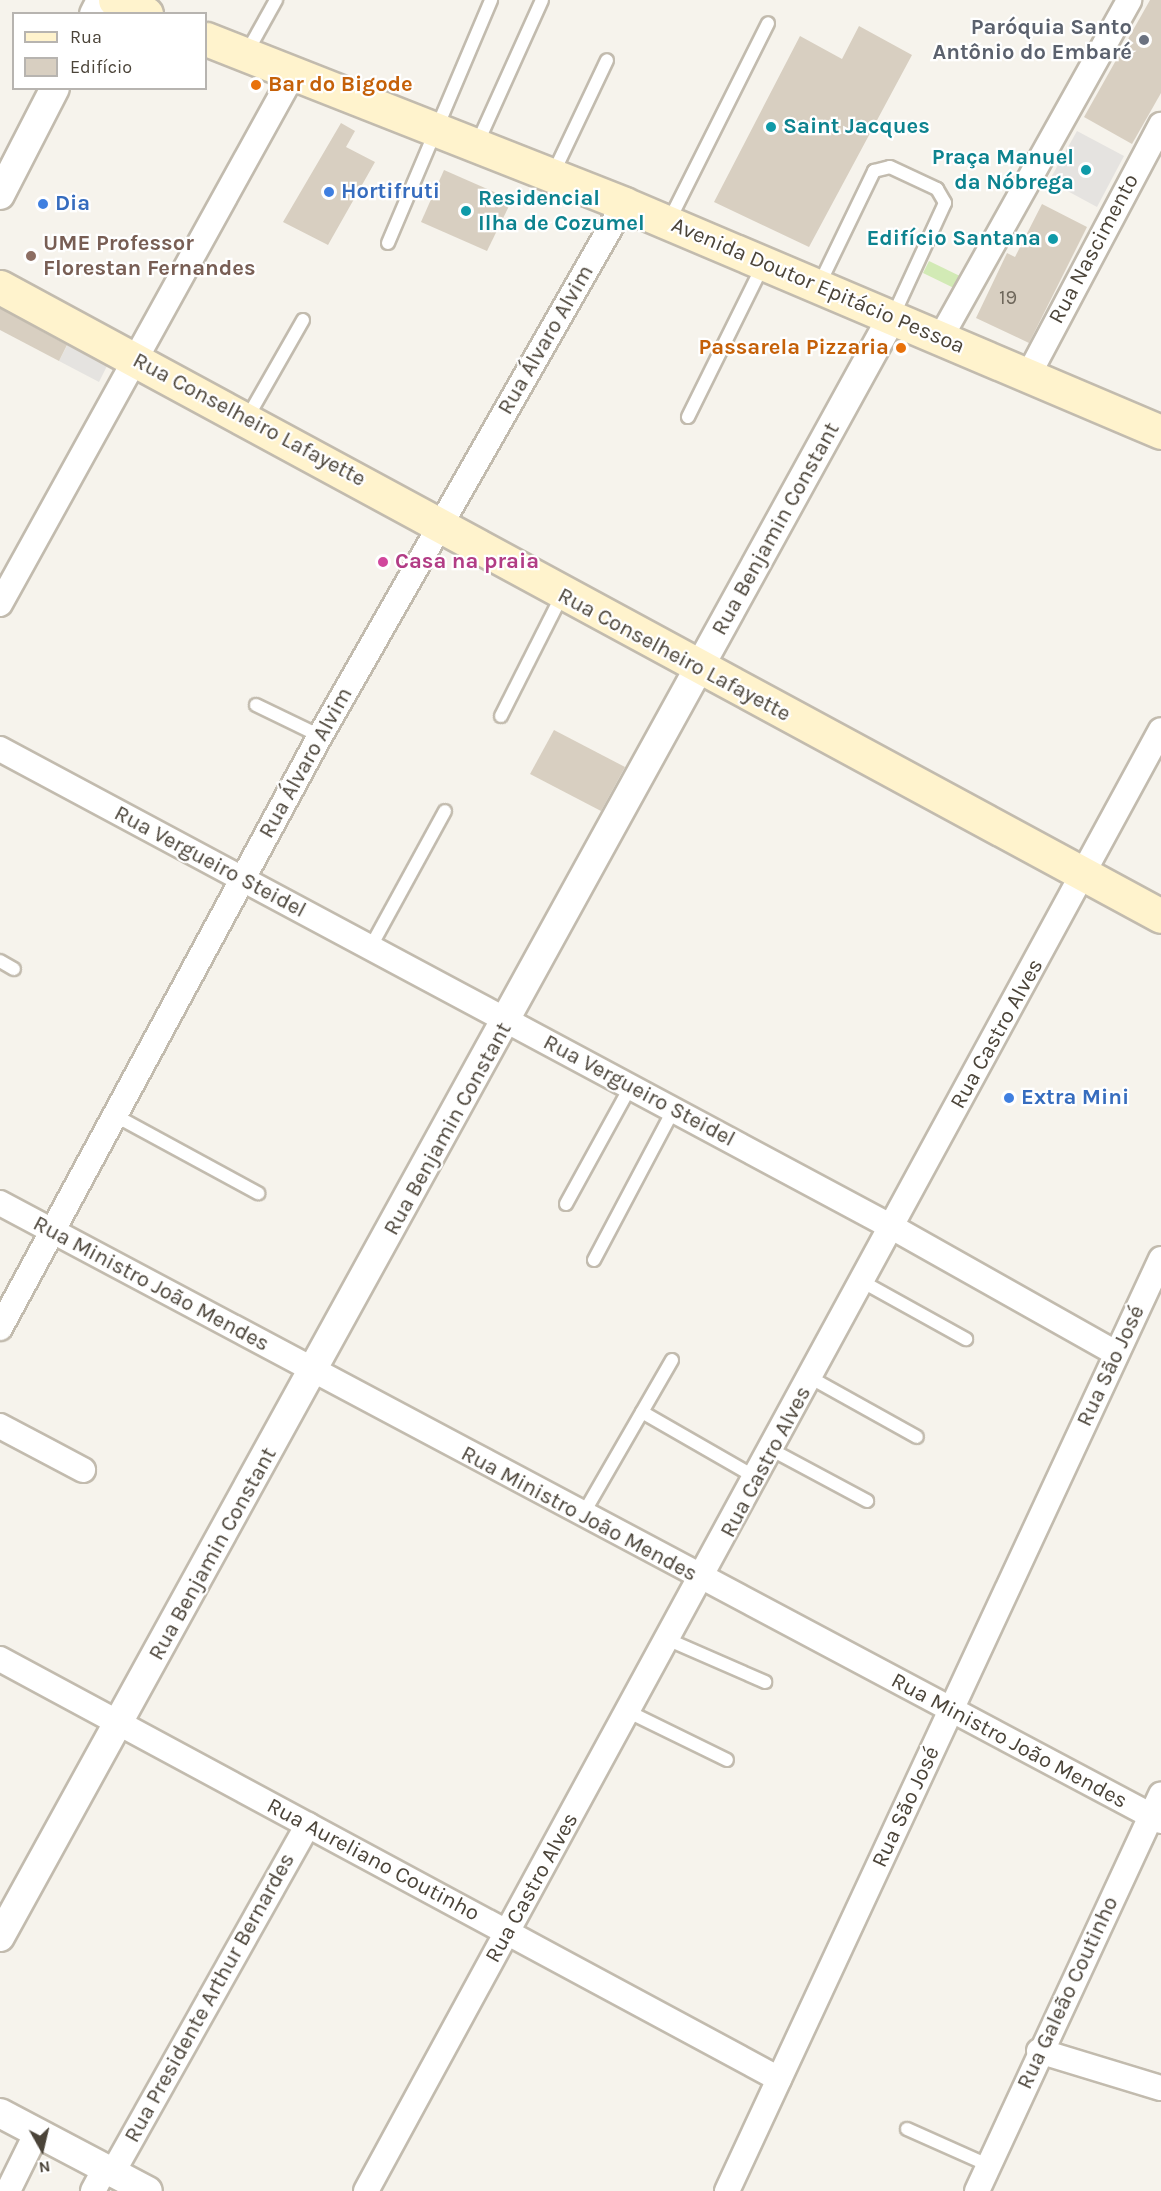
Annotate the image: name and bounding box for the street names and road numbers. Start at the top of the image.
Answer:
street label: Rua Nascimento [1043,169,1145,329]
street label: Avenida Doutor Epitácio Pessoa [667,212,969,360]
street label: Rua Álvaro Alvim [492,261,600,419]
street label: Rua Conselheiro Lafayette [128,347,370,493]
street label: Rua Benjamin Constant [706,418,846,640]
street label: Rua Conselheiro Lafayette [553,582,795,728]
street label: Rua Álvaro Alvim [254,683,358,843]
street label: Rua Vergueiro Steidel [110,800,310,924]
street label: Rua Castro Alves [945,954,1049,1114]
street label: Rua Benjamin Constant [378,1018,518,1240]
street label: Rua Vergueiro Steidel [539,1029,739,1153]
street label: Rua Ministro João Mendes [28,1210,274,1358]
street label: Rua São José [1071,1301,1151,1431]
street label: Rua Castro Alves [715,1382,817,1542]
street label: Rua Ministro João Mendes [456,1440,702,1588]
street label: Rua Benjamin Constant [143,1443,283,1665]
street label: Rua Ministro João Mendes [886,1667,1132,1815]
street label: Rua São José [866,1742,946,1872]
street label: Rua Aureliano Coutinho [262,1793,484,1927]
street label: Rua Castro Alves [480,1808,584,1968]
street label: Rua Presidente Arthur Bernardes [119,1849,301,2147]
street label: Rua Galeão Coutinho [1012,1893,1124,2093]

